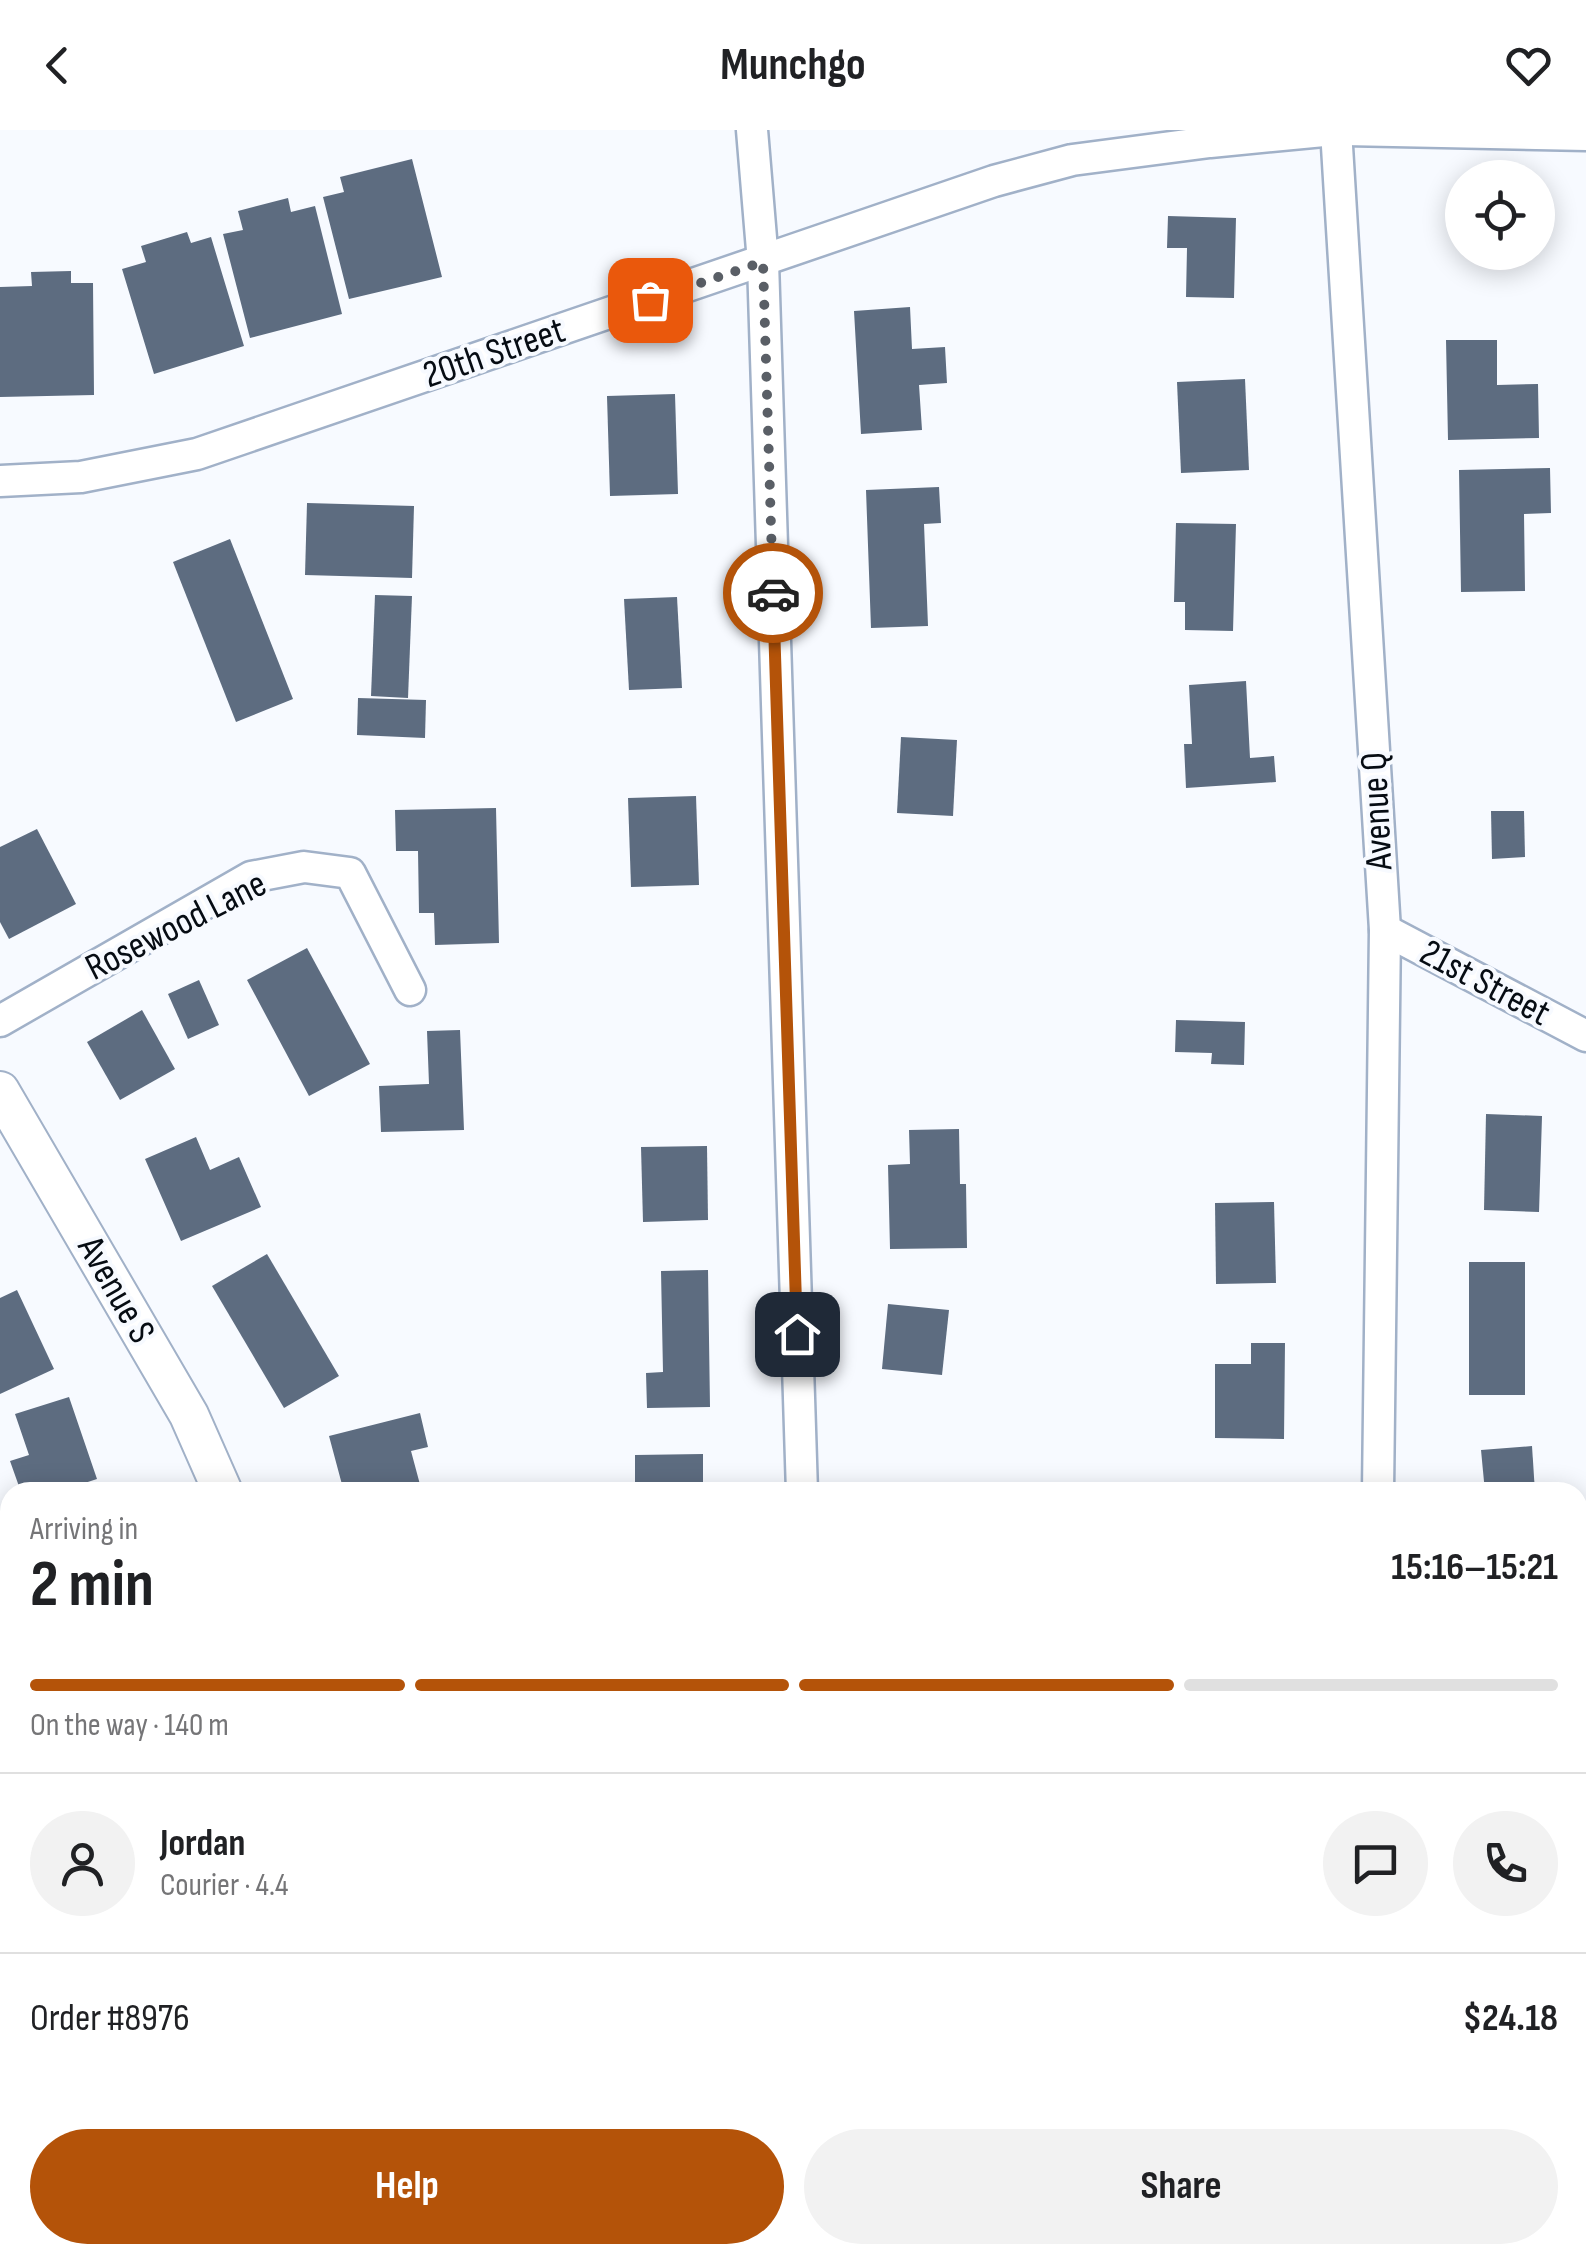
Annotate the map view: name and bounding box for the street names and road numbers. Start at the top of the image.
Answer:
street label: 20th Street [417,308,571,398]
street label: Avenue Q [1351,751,1403,872]
street label: Rosewood Lane [78,861,274,991]
street label: 21st Street [1412,930,1558,1036]
street label: Avenue S [67,1228,164,1351]

